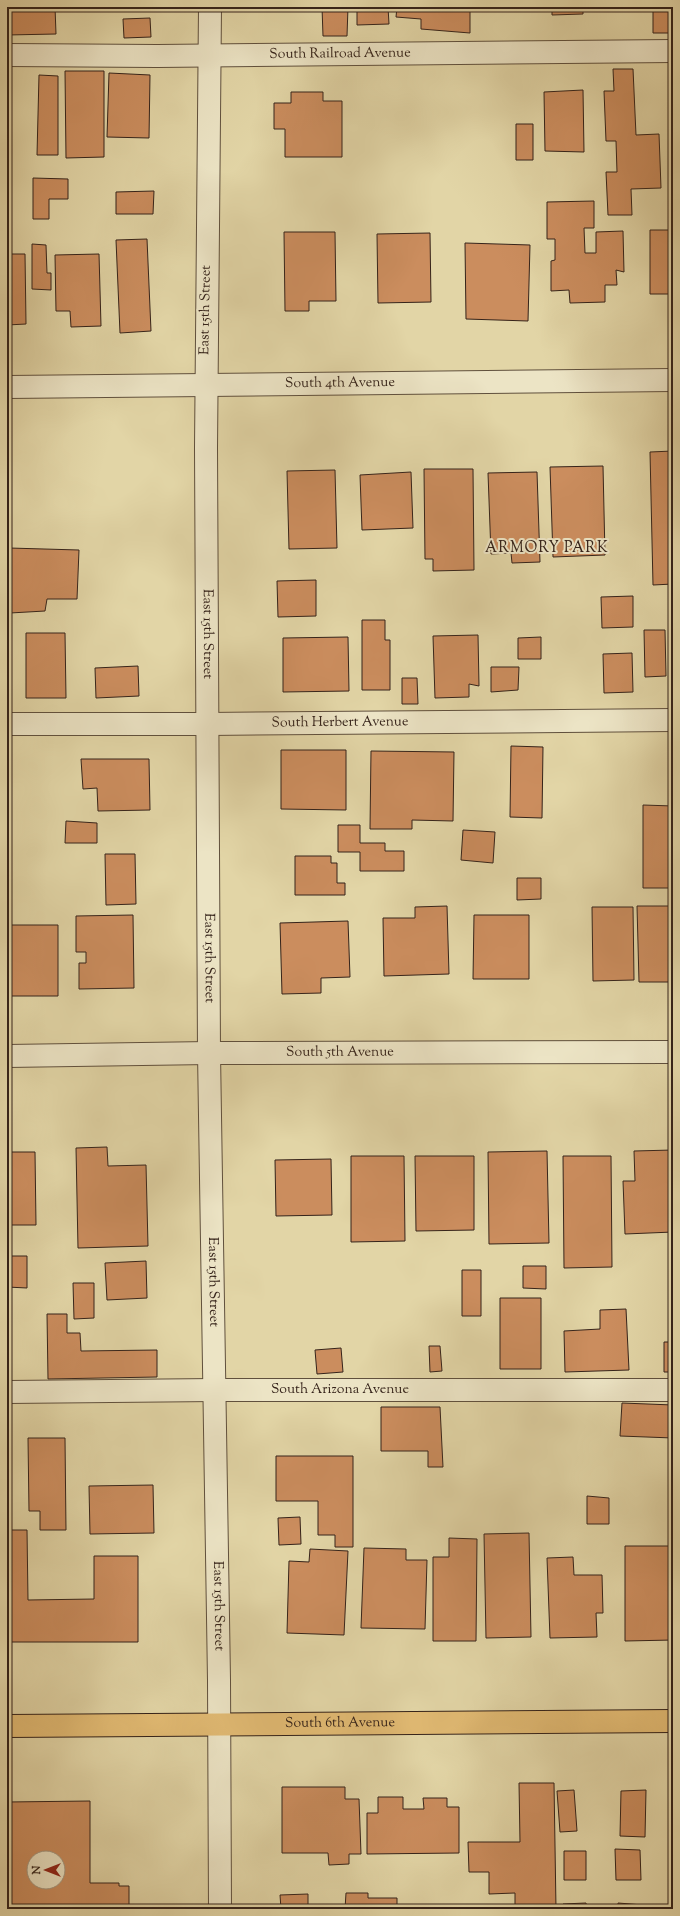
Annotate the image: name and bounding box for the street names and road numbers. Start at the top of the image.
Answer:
street label: South Railroad Avenue [269,44,411,65]
street label: East 15th Street [195,265,217,355]
street label: South 4th Avenue [285,373,395,394]
street label: East 15th Street [197,589,217,679]
street label: South Herbert Avenue [271,712,409,733]
street label: East 15th Street [198,913,219,1003]
street label: South 5th Avenue [286,1043,394,1063]
street label: East 15th Street [202,1237,223,1327]
street label: South Arizona Avenue [271,1380,409,1400]
street label: East 15th Street [207,1561,229,1651]
street label: South 6th Avenue [285,1713,395,1734]

